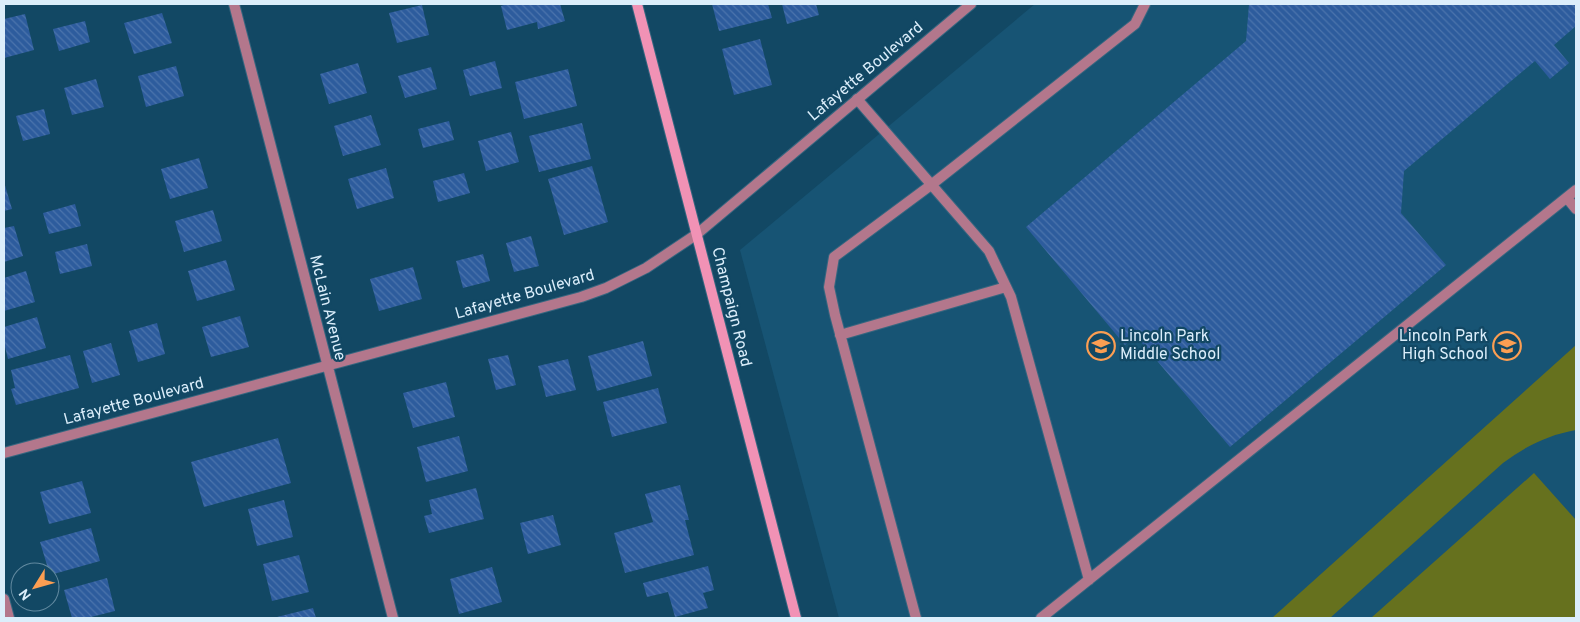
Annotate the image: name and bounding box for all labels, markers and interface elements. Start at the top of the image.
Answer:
street label: Lafayette Boulevard [804,18,928,126]
street label: Champaign Road [706,245,756,369]
street label: McLain Avenue [304,253,350,363]
street label: Lafayette Boulevard [453,266,597,324]
place label: Lincoln Park Middle School [1120,327,1220,365]
place label: Lincoln Park High School [1399,327,1488,365]
school or university icon: Lincoln Park Middle School [1086,331,1116,361]
school or university icon: Lincoln Park High School [1492,331,1522,361]
street label: Lafayette Boulevard [62,374,206,430]
north arrow [10,562,60,612]
text: N [16,585,36,603]

